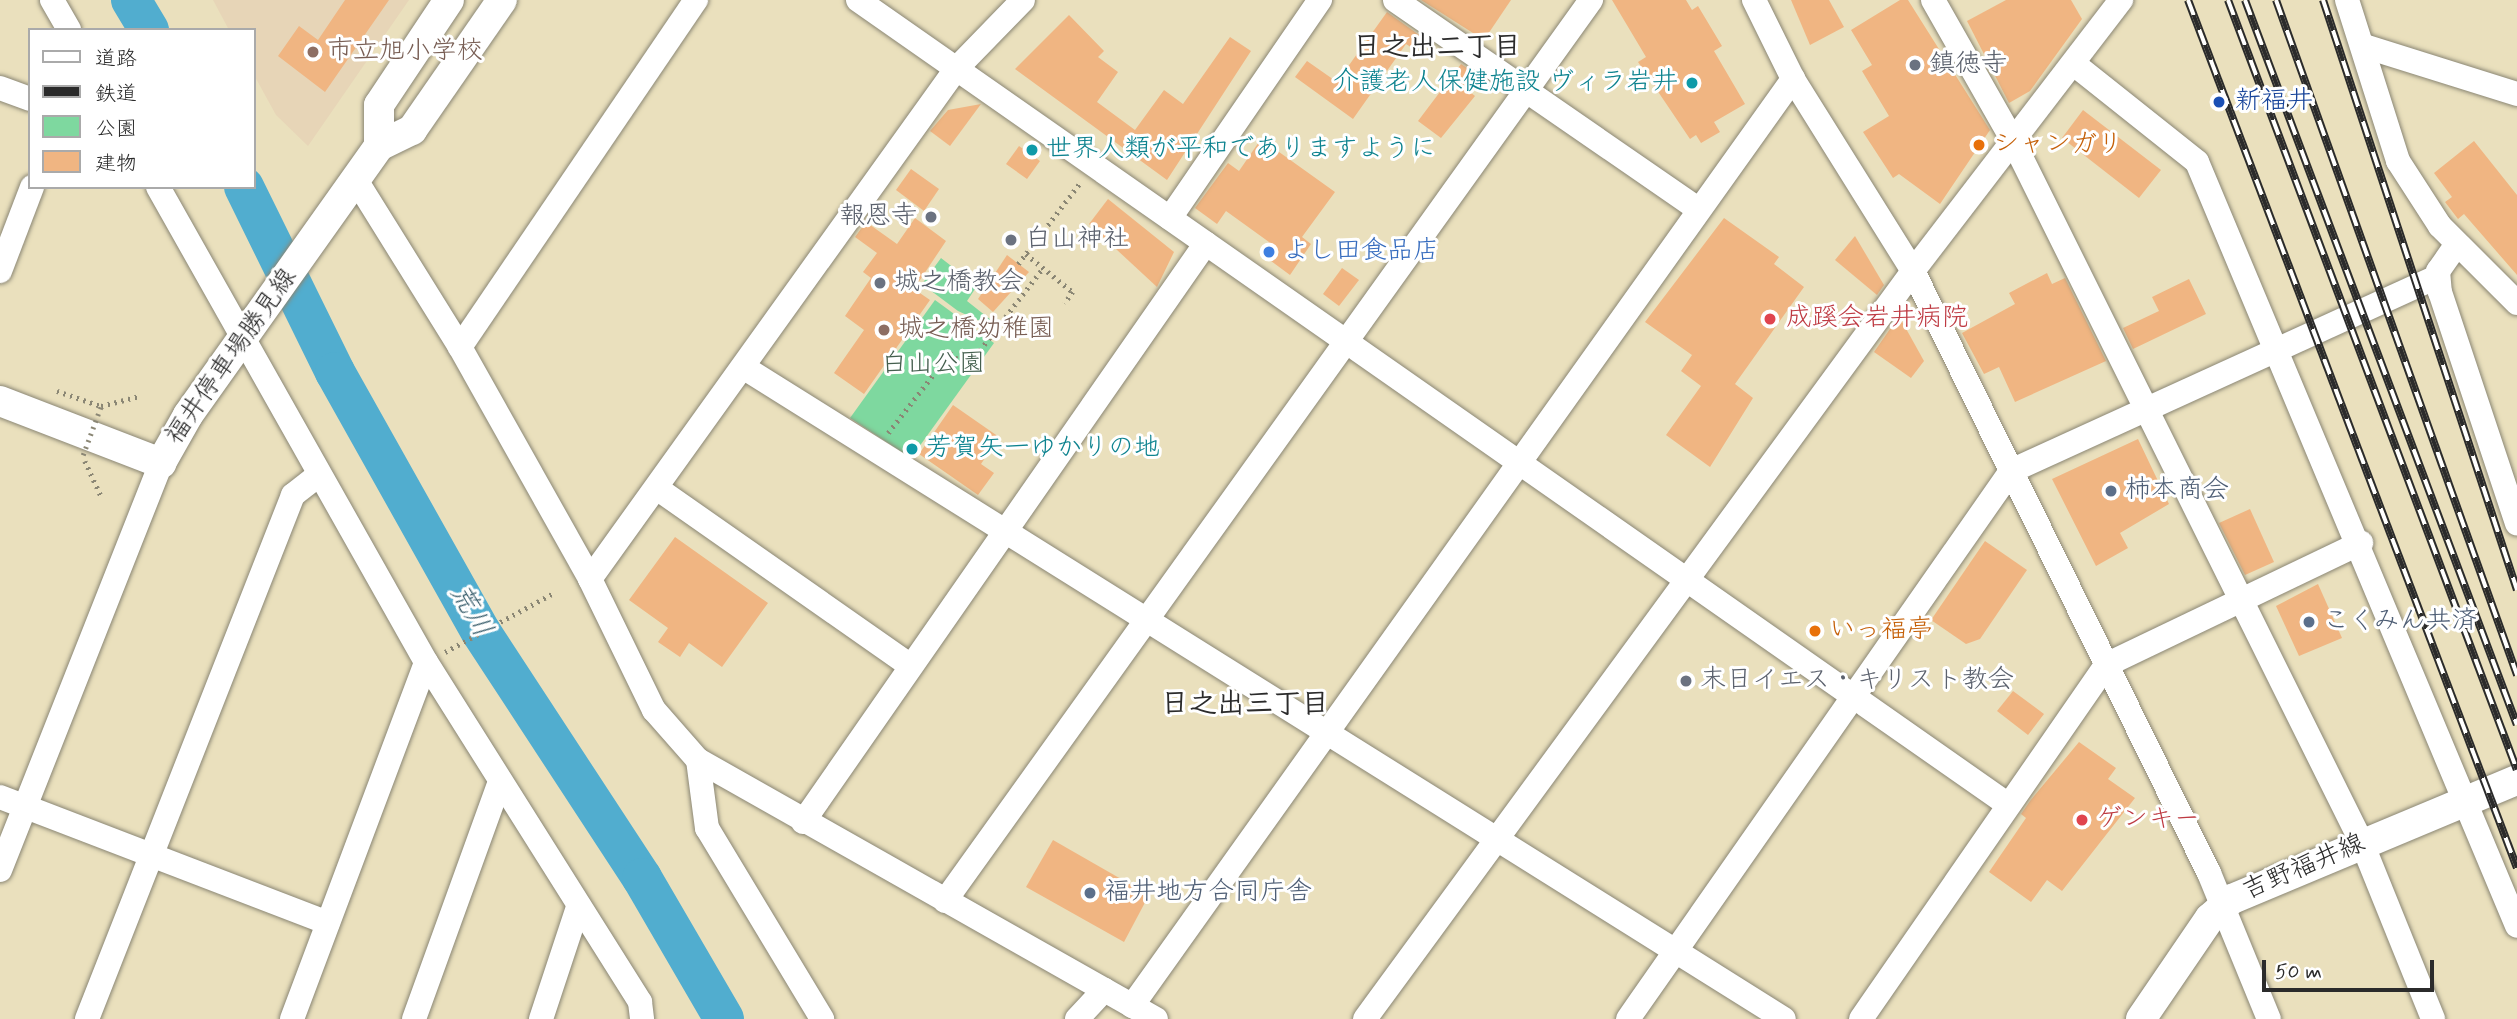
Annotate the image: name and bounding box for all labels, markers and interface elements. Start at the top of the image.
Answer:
legend [28,28,256,189]
district label: 日之出二丁目 [1353,31,1521,65]
place label: 市立旭小学校 [327,36,483,68]
marker: 市立旭小学校 [305,44,321,60]
text: 道路 [95,45,137,73]
place label: 鎮徳寺 [1929,49,2007,81]
marker: 鎮徳寺 [1907,57,1923,73]
place label: 介護老人保健施設 ヴィラ岩井 [1333,67,1678,99]
marker: 介護老人保健施設 ヴィラ岩井 [1684,75,1700,91]
text: 鉄道 [95,80,137,108]
place label: 新福井 [2235,86,2313,118]
marker: 新福井 [2209,92,2229,112]
text: 公園 [95,115,137,143]
place label: シャンガリ [1993,129,2123,161]
place label: 世界人類が平和でありますように [1046,134,1436,166]
marker: シャンガリ [1971,137,1987,153]
marker: 世界人類が平和でありますように [1024,142,1040,158]
text: 建物 [95,150,137,178]
place label: 報恩寺 [839,201,917,233]
marker: 報恩寺 [923,209,939,225]
place label: 白山神社 [1025,224,1129,256]
marker: 白山神社 [1003,232,1019,248]
place label: よし田食品店 [1283,236,1439,268]
marker: よし田食品店 [1261,244,1277,260]
street label: 福井停車場勝見線 [160,263,304,451]
place label: 城之橋教会 [894,267,1024,299]
marker: 城之橋教会 [872,275,888,291]
place label: 成蹊会岩井病院 [1786,303,1968,335]
marker: 成蹊会岩井病院 [1760,309,1780,329]
place label: 城之橋幼稚園 [898,314,1054,346]
marker: 城之橋幼稚園 [876,322,892,338]
park label: 白山公園 [881,349,985,381]
place label: 芳賀矢一ゆかりの地 [926,433,1160,465]
marker: 芳賀矢一ゆかりの地 [904,441,920,457]
place label: 柿本商会 [2125,475,2229,507]
marker: 柿本商会 [2103,483,2119,499]
water label: 荒川 [441,578,499,644]
place label: こくみん共済 [2323,606,2479,638]
marker: こくみん共済 [2301,614,2317,630]
place label: いっ福亭 [1829,615,1933,647]
marker: いっ福亭 [1807,623,1823,639]
place label: 末日イエス・キリスト教会 [1700,665,2012,697]
marker: 末日イエス・キリスト教会 [1678,673,1694,689]
district label: 日之出三丁目 [1161,688,1329,722]
place label: ゲンキー [2096,804,2200,836]
marker: ゲンキー [2074,812,2090,828]
street label: 吉野福井線 [2238,828,2370,908]
place label: 福井地方合同庁舎 [1104,877,1312,909]
marker: 福井地方合同庁舎 [1082,885,1098,901]
scale bar [2265,946,2436,990]
text: 50 m [2275,958,2322,986]

